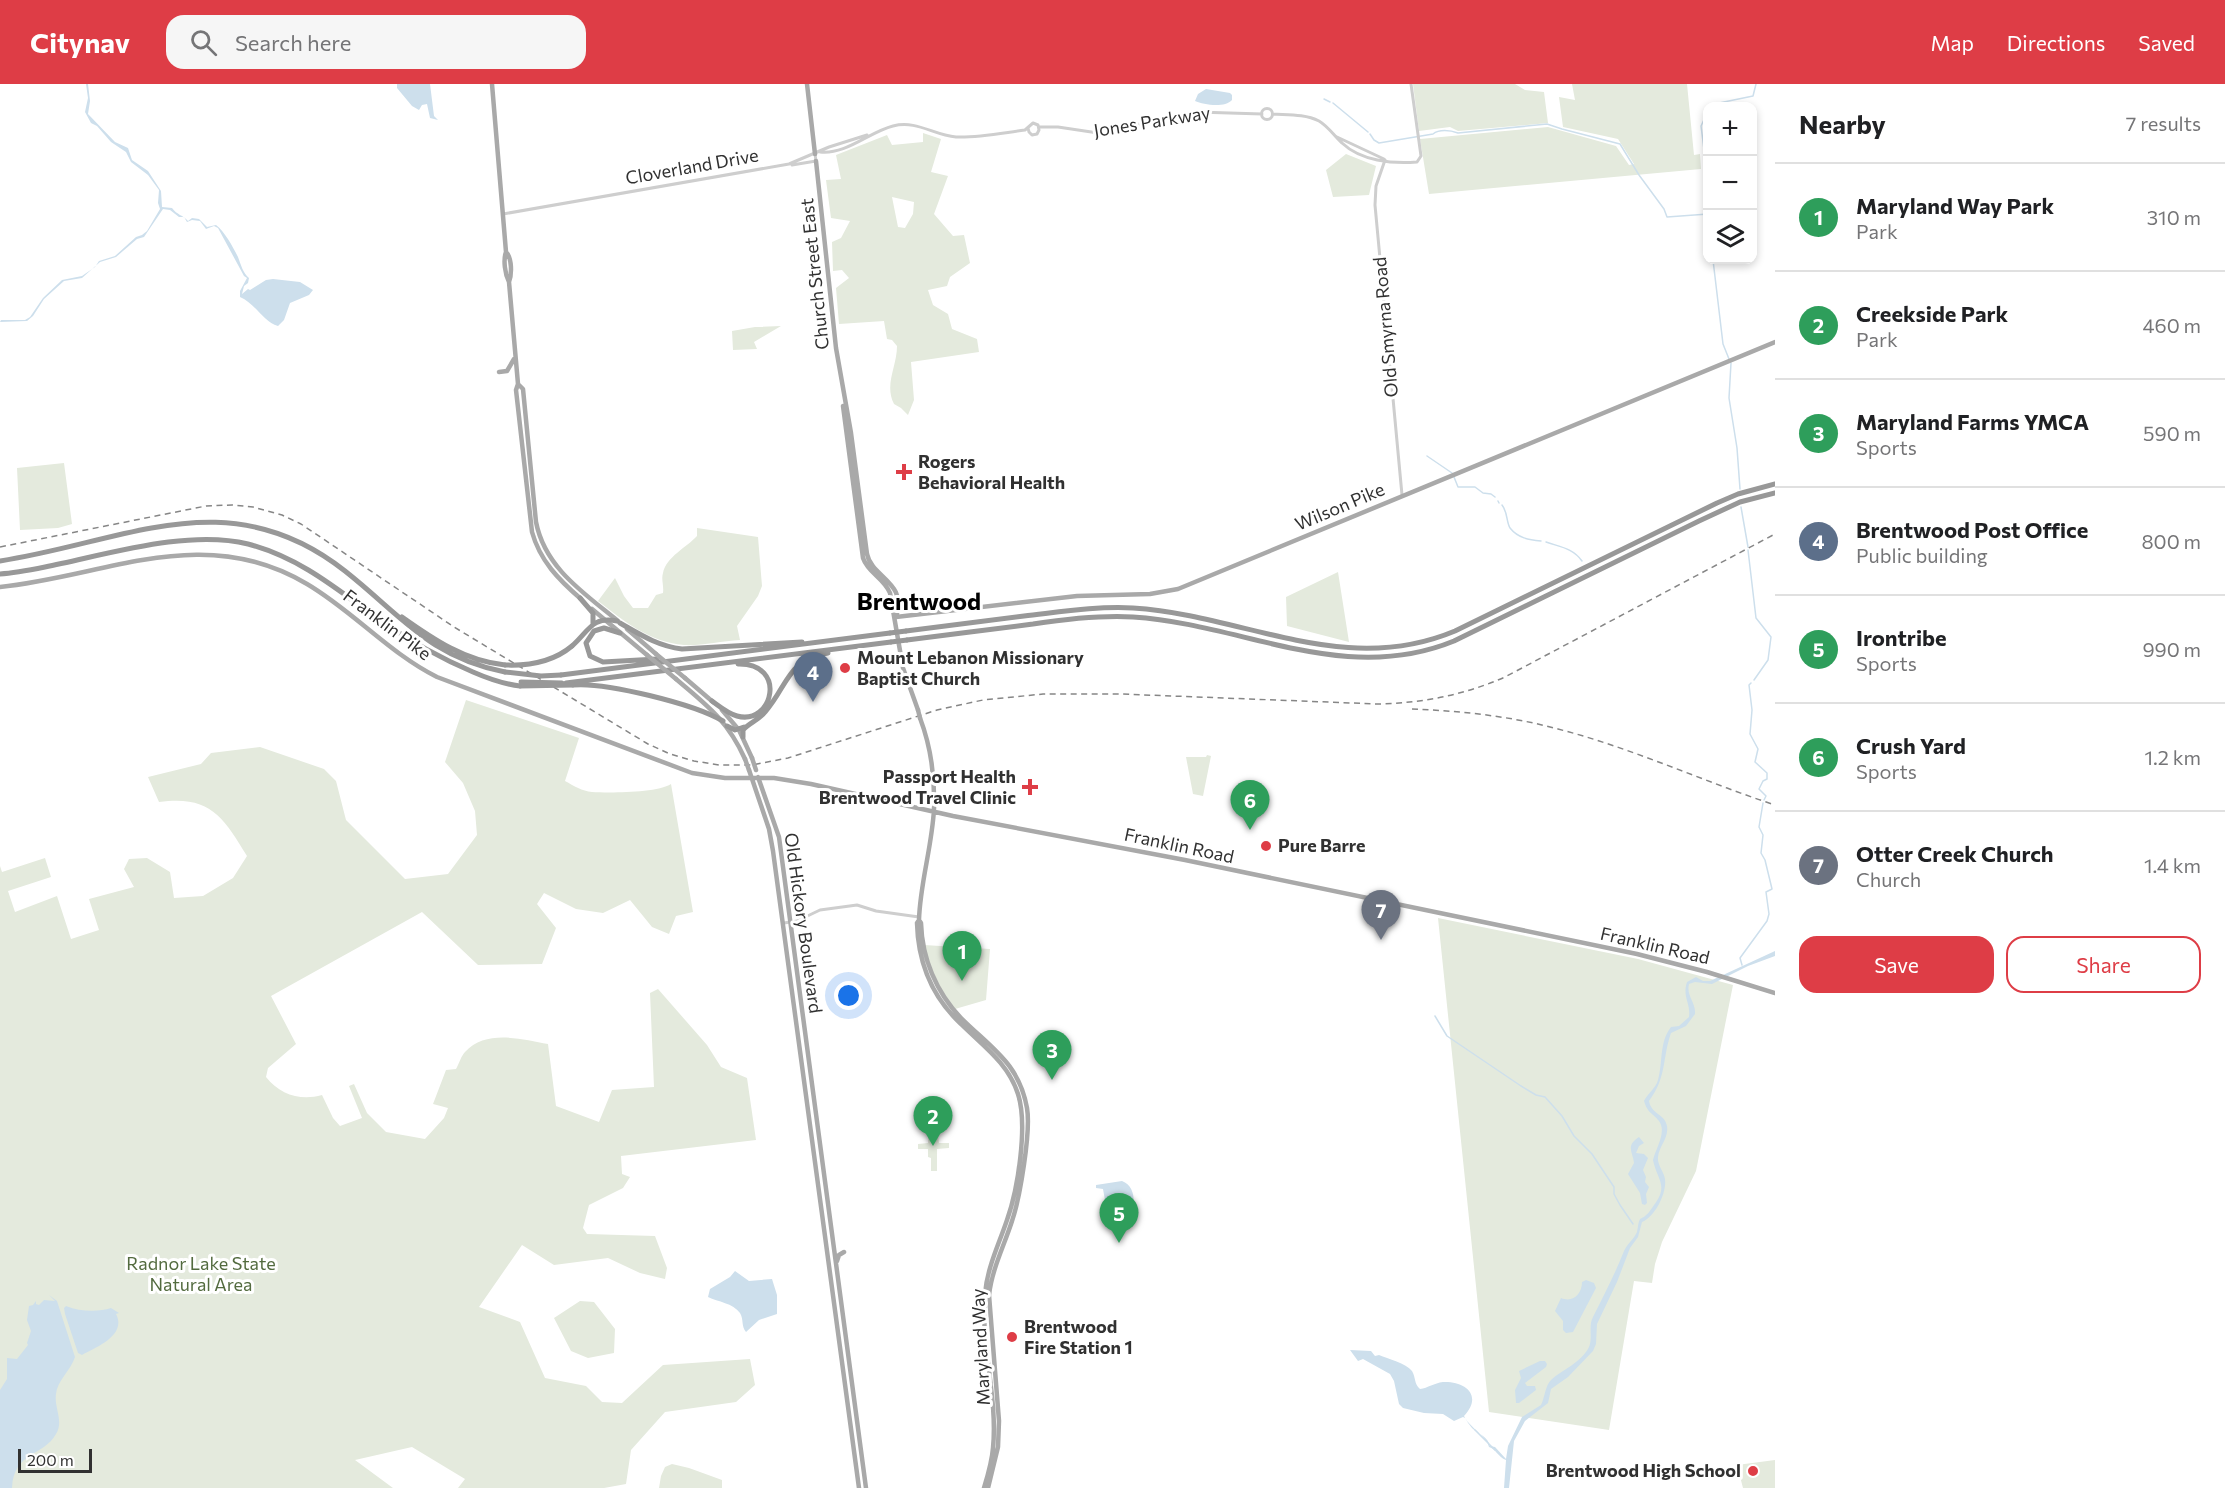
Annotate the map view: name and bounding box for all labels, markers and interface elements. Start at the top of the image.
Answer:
search box [166,15,586,69]
text: Citynav [30,25,130,59]
icon: search [187,26,220,59]
text: Search here [235,29,351,56]
text: Map [1931,30,1974,55]
text: Directions [2007,30,2105,55]
text: Saved [2138,30,2195,55]
street label: Jones Parkway [1092,101,1212,141]
map controls [1703,102,1757,264]
button: + [1703,102,1757,156]
text: Nearby [1799,108,1886,139]
text: 7 results [2126,111,2201,135]
street label: Cloverland Drive [624,143,760,189]
button: − [1703,156,1757,210]
text: Maryland Way Park [1856,192,2054,219]
street label: Church Street East [795,197,833,351]
text: 1 [1814,205,1823,229]
text: 310 m [2147,205,2201,229]
button: layers [1703,210,1757,264]
text: Park [1856,219,1898,243]
street label: Old Smyrna Road [1368,256,1402,398]
text: Creekside Park [1856,300,2008,327]
text: 2 [1813,313,1824,337]
text: 460 m [2143,313,2201,337]
text: Park [1856,327,1898,351]
text: Maryland Farms YMCA [1856,408,2089,435]
text: 3 [1813,421,1824,445]
text: 590 m [2143,421,2201,445]
text: Sports [1856,435,1917,459]
place label: Rogers Behavioral Health [918,450,1065,493]
marker: Rogers Behavioral Health [895,463,913,481]
street label: Wilson Pike [1292,477,1388,535]
text: Brentwood Post Office [1856,516,2088,543]
text: 4 [1812,529,1825,553]
text: 800 m [2141,529,2201,553]
text: Public building [1856,543,1988,567]
street label: Franklin Pike [339,584,436,664]
district label: Brentwood [857,586,981,615]
text: Irontribe [1856,624,1947,651]
text: 5 [1813,637,1824,661]
text: 990 m [2142,637,2201,661]
place label: Mount Lebanon Missionary Baptist Church [857,646,1084,689]
text: Sports [1856,651,1917,675]
pin: 4 [794,652,832,702]
marker: Mount Lebanon Missionary Baptist Church [838,661,852,675]
text: Crush Yard [1856,732,1966,759]
text: 6 [1812,745,1825,769]
text: 1.2 km [2145,745,2201,769]
text: Sports [1856,759,1917,783]
place label: Passport Health Brentwood Travel Clinic [819,765,1016,808]
marker: Passport Health Brentwood Travel Clinic [1021,778,1039,796]
pin: 6 [1230,780,1270,830]
street label: Franklin Road [1122,823,1236,867]
street label: Old Hickory Boulevard [780,831,828,1015]
place label: Pure Barre [1278,834,1366,856]
marker: Pure Barre [1259,839,1273,853]
text: Otter Creek Church [1856,840,2054,867]
text: 7 [1813,853,1824,877]
text: 1.4 km [2144,853,2201,877]
text: Church [1856,867,1921,891]
pin: 7 [1362,890,1400,940]
street label: Franklin Road [1598,922,1712,968]
pin: 1 [942,932,982,981]
button: Save [1799,936,1994,993]
button: Share [2006,936,2201,993]
your location [834,981,863,1010]
pin: 3 [1032,1030,1072,1080]
pin: 2 [914,1096,952,1146]
pin: 5 [1100,1194,1138,1243]
park label: Radnor Lake State Natural Area [126,1252,276,1295]
street label: Maryland Way [966,1288,994,1406]
place label: Brentwood Fire Station 1 [1024,1315,1133,1358]
marker: Brentwood Fire Station 1 [1005,1330,1019,1344]
scale bar [18,1446,92,1474]
text: 200 m [27,1450,74,1469]
place label: Brentwood High School [1546,1459,1741,1481]
marker: Brentwood High School [1746,1464,1760,1478]

